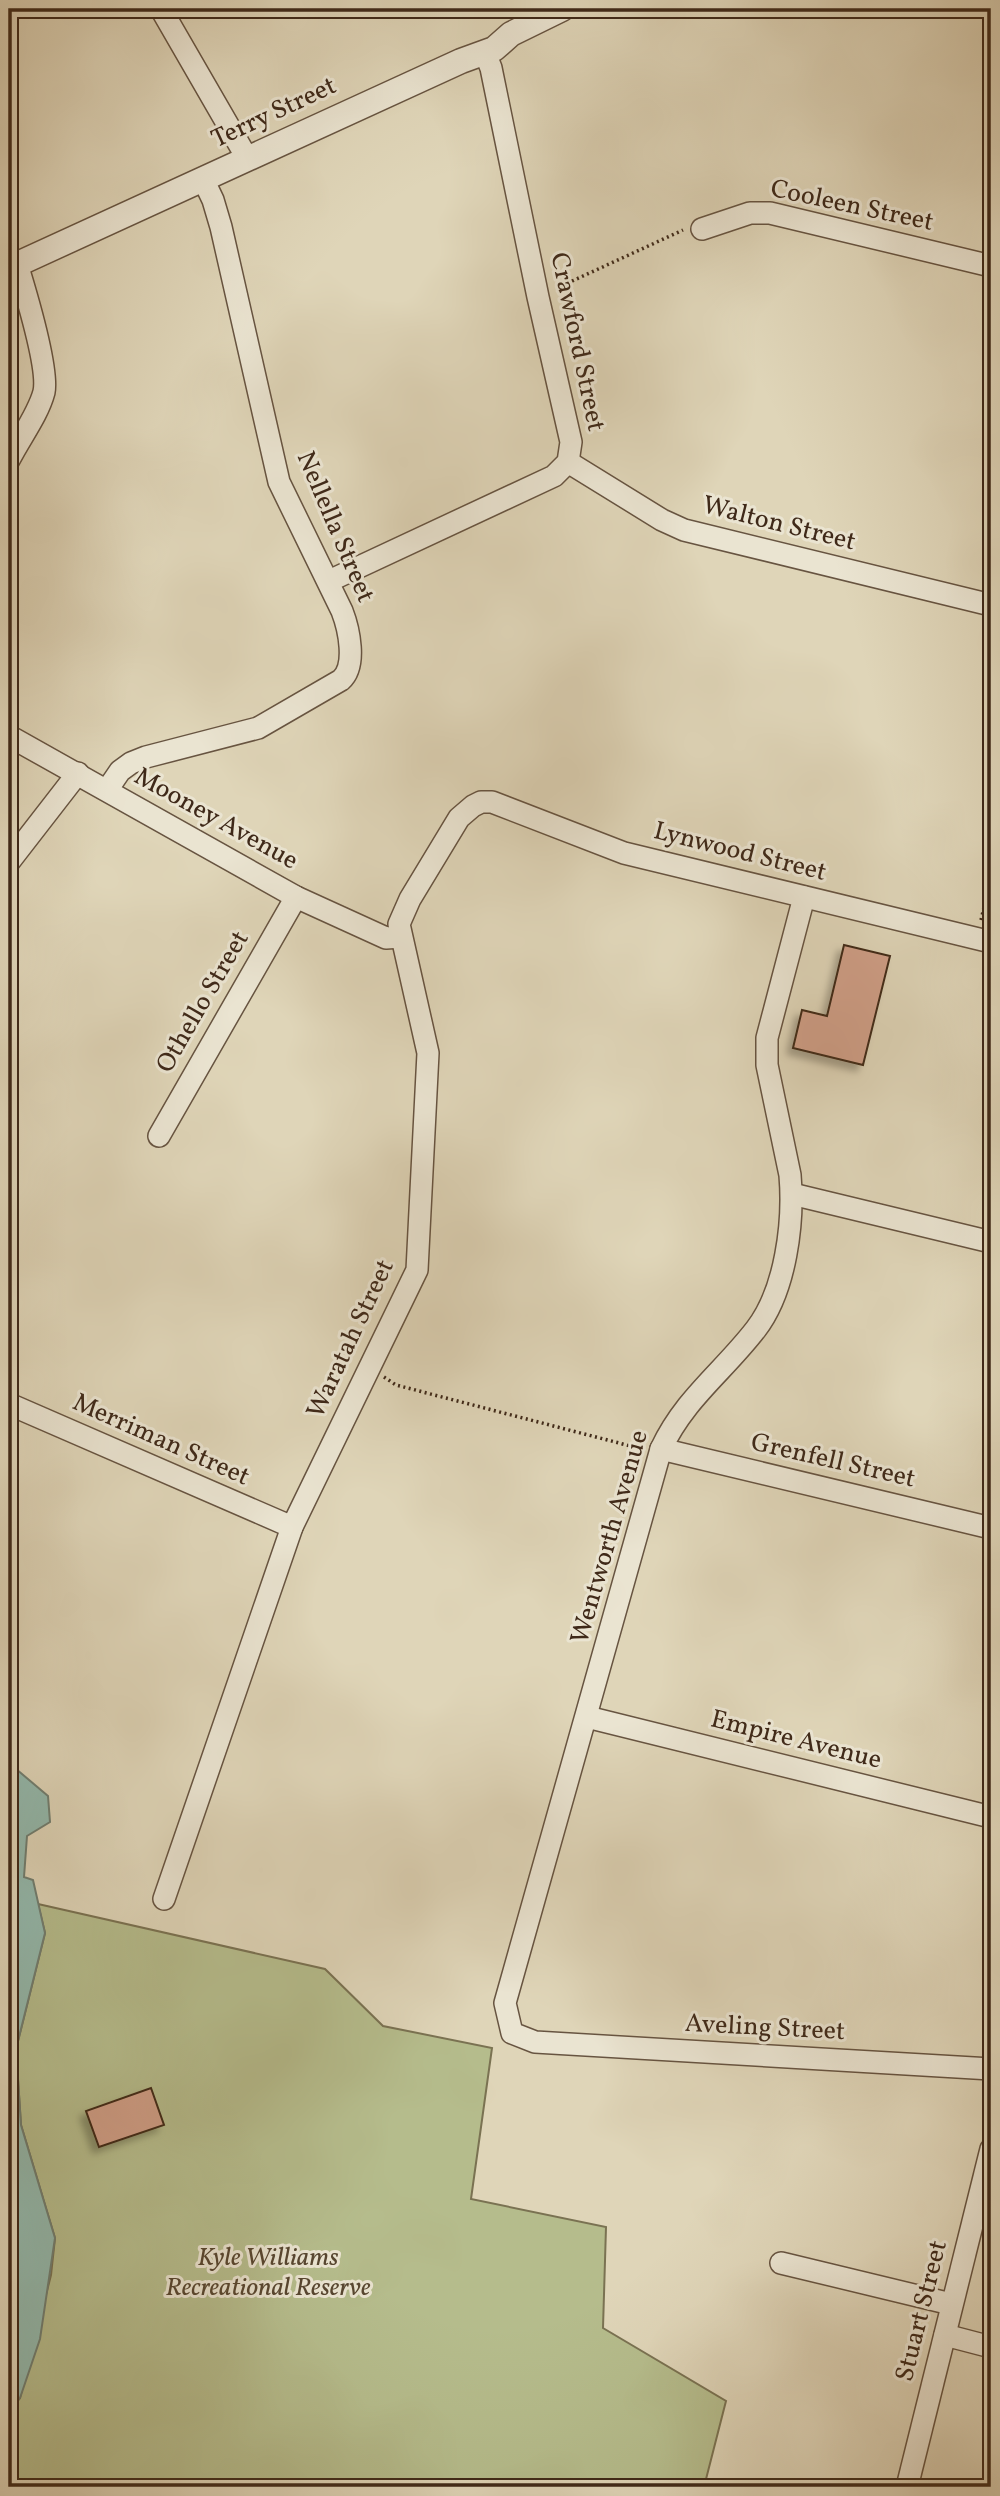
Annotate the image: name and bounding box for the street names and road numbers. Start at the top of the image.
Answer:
street label: Terry Street [206,68,342,158]
street label: Cooleen Street [767,171,937,241]
street label: Crawford Street [540,249,614,435]
street label: Nellella Street [287,446,383,608]
street label: Walton Street [699,488,859,560]
street label: Mooney Avenue [127,759,305,879]
street label: Lynwood Street [650,813,830,891]
street label: Othello Street [148,924,258,1080]
street label: Waratah Street [298,1254,404,1424]
street label: Merriman Street [67,1385,255,1495]
street label: Grenfell Street [747,1425,919,1497]
street label: Wentworth Avenue [562,1426,658,1648]
street label: Empire Avenue [707,1701,885,1779]
street label: Aveling Street [684,2006,846,2050]
street label: Stuart Street [887,2237,957,2385]

